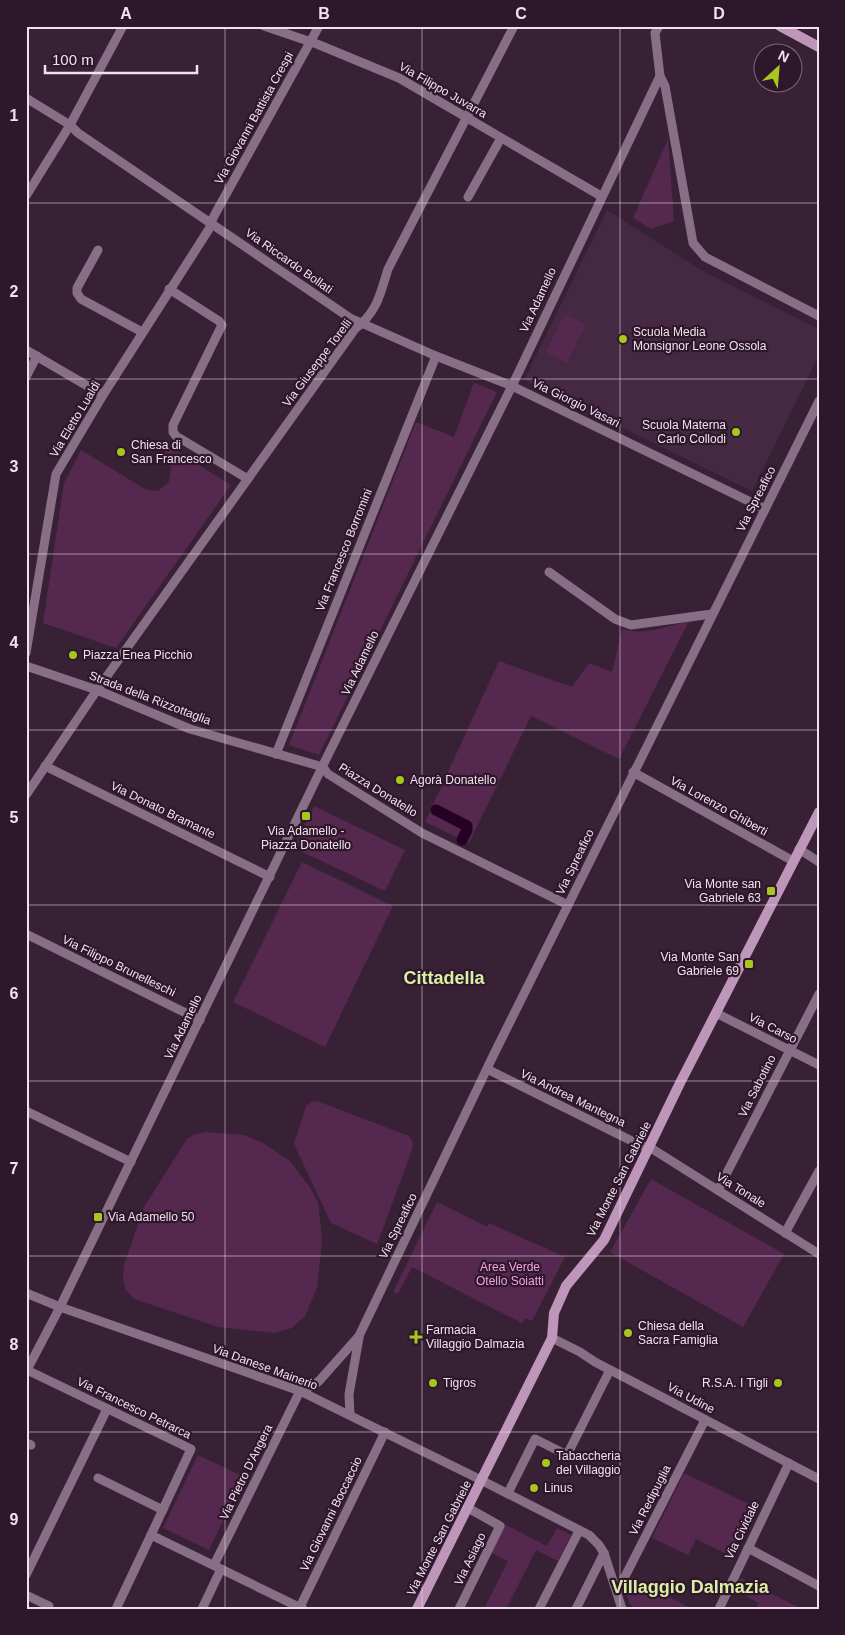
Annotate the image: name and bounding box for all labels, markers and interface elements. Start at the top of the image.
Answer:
text: A [120,5,132,22]
text: B [318,5,330,22]
text: C [515,5,527,22]
text: D [713,5,725,22]
scale bar [45,42,198,74]
north arrow [752,42,802,92]
text: N [776,47,792,66]
street label: Via Giovanni Battista Crespi [212,49,296,187]
text: 100 m [52,51,94,68]
street label: Via Filippo Juvarra [397,59,490,121]
text: 1 [10,107,19,124]
street label: Via Riccardo Bollati [242,225,336,297]
street label: Via Adamello [517,265,559,335]
text: 2 [10,283,19,300]
street label: Via Giuseppe Torelli [279,316,355,410]
place label: Scuola Media Monsignor Leone Ossola [633,325,767,353]
marker: Scuola Media Monsignor Leone Ossola [617,333,629,345]
street label: Via Giorgio Vasari [530,376,622,430]
street label: Via Eletto Lualdi [47,378,103,460]
place label: Scuola Materna Carlo Collodi [642,418,726,446]
marker: Scuola Materna Carlo Collodi [730,426,742,438]
place label: Chiesa di San Francesco [131,438,212,466]
marker: Chiesa di San Francesco [115,446,127,458]
text: 3 [10,458,19,475]
street label: Via Spreafico [734,464,779,534]
street label: Via Francesco Borromini [313,487,375,613]
street label: Via Adamello [338,628,382,697]
text: 4 [10,634,19,651]
place label: Piazza Enea Picchio [83,648,193,662]
marker: Piazza Enea Picchio [67,649,79,661]
street label: Strada della Rizzottaglia [87,668,213,728]
street label: Piazza Donatello [336,760,420,820]
place label: Agorà Donatello [410,773,496,787]
street label: Via Lorenzo Ghiberti [668,773,770,839]
marker: Agorà Donatello [394,774,406,786]
street label: Via Donato Bramante [108,779,218,842]
text: 5 [10,809,19,826]
marker: Via Adamello - Piazza Donatello [300,810,312,822]
place label: Via Adamello - Piazza Donatello [261,824,351,852]
street label: Via Spreafico [553,827,597,897]
place label: Via Monte san Gabriele 63 [685,877,761,905]
marker: Via Monte san Gabriele 63 [765,885,777,897]
street label: Via Filippo Brunelleschi [60,932,178,1000]
place label: Via Monte San Gabriele 69 [661,950,739,978]
marker: Via Monte San Gabriele 69 [743,958,755,970]
district label: Cittadella [403,968,485,988]
text: 6 [10,985,19,1002]
street label: Via Adamello [161,992,205,1061]
street label: Via Carso [746,1010,800,1046]
street label: Via Sabotino [735,1052,779,1119]
street label: Via Andrea Mantegna [518,1066,628,1130]
street label: Via Monte San Gabriele [584,1119,654,1239]
text: 7 [10,1160,19,1177]
street label: Via Tonale [714,1169,769,1211]
street label: Via Spreafico [376,1191,420,1261]
place label: Via Adamello 50 [108,1210,195,1224]
marker: Via Adamello 50 [92,1211,104,1223]
park label: Area Verde Otello Soiatti [476,1260,544,1288]
place label: Chiesa della Sacra Famiglia [638,1319,718,1347]
place label: Farmacia Villaggio Dalmazia [426,1323,525,1351]
marker: Chiesa della Sacra Famiglia [622,1327,634,1339]
marker: Farmacia Villaggio Dalmazia [410,1331,422,1343]
text: 8 [10,1336,19,1353]
street label: Via Danese Mainerio [210,1341,320,1393]
street label: Via Francesco Petrarca [75,1374,194,1442]
place label: Tigros [443,1376,476,1390]
place label: R.S.A. I Tigli [702,1376,768,1390]
marker: Tigros [427,1377,439,1389]
marker: R.S.A. I Tigli [772,1377,784,1389]
street label: Via Udine [665,1380,717,1416]
street label: Via Pietro D'Angera [217,1422,275,1522]
place label: Tabaccheria del Villaggio [556,1449,621,1477]
street label: Via Giovanni Boccaccio [297,1454,365,1574]
marker: Tabaccheria del Villaggio [540,1457,552,1469]
street label: Via Redipuglia [626,1462,674,1538]
street label: Via Monte San Gabriele [404,1478,474,1598]
place label: Linus [544,1481,573,1495]
marker: Linus [528,1482,540,1494]
street label: Via Cividale [722,1498,762,1561]
text: 9 [10,1511,19,1528]
street label: Via Asiago [451,1530,489,1587]
district label: Villaggio Dalmazia [611,1577,770,1597]

